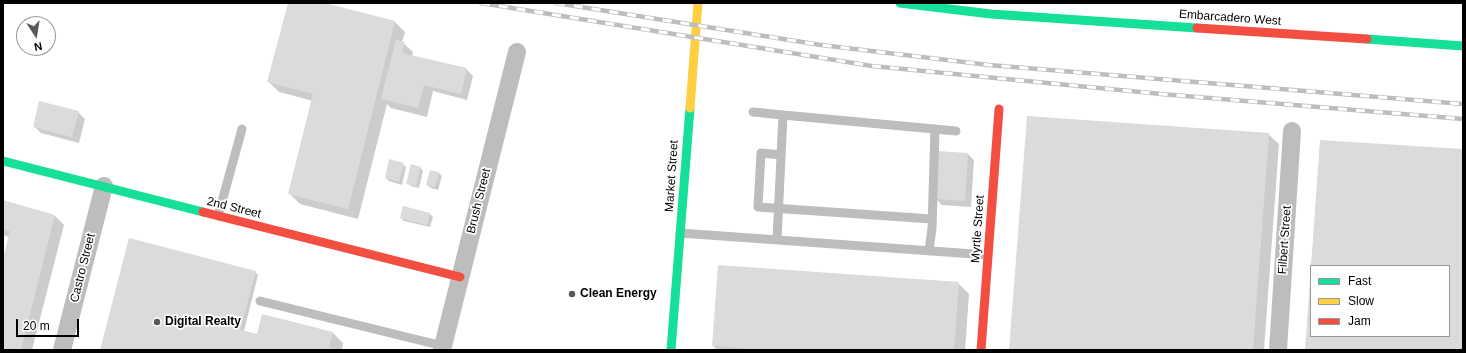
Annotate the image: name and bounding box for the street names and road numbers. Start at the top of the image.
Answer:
street label: Embarcadero West [1178,7,1282,29]
street label: Market Street [662,140,682,212]
street label: Brush Street [464,167,494,235]
street label: 2nd Street [205,194,263,222]
street label: Myrtle Street [968,195,988,263]
street label: Filbert Street [1275,205,1295,275]
street label: Castro Street [67,232,99,304]

